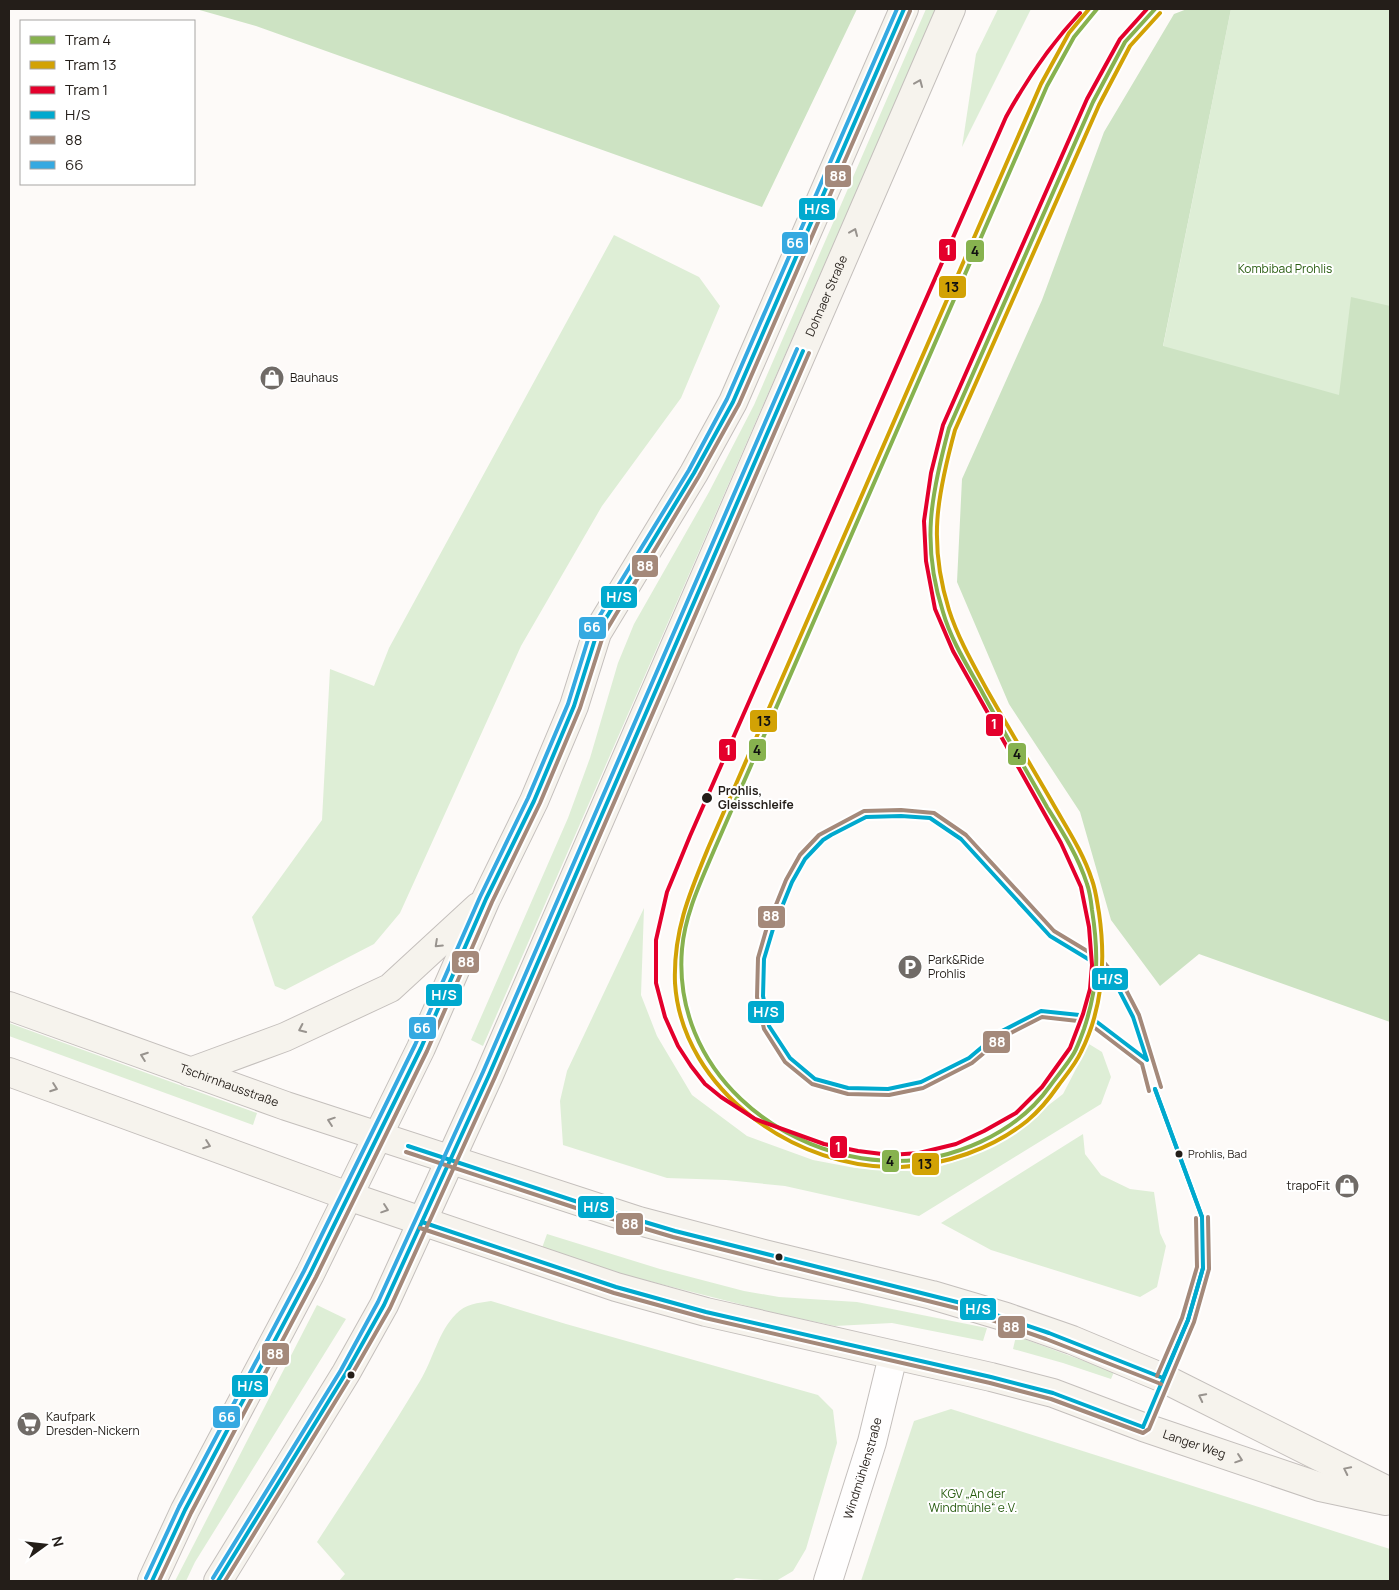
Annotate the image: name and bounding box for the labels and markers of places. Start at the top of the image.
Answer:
shop icon: Bauhaus [259,365,285,391]
place label: Bauhaus [290,369,338,386]
place label: Prohlis, Gleisschleife [718,782,794,813]
marker: Prohlis, Gleisschleife [700,791,714,805]
place label: Park&Ride Prohlis [928,951,984,982]
parking icon: Park&Ride Prohlis [897,954,923,980]
place label: Prohlis, Bad [1188,1146,1247,1161]
marker: Prohlis, Bad [1174,1149,1184,1159]
shop icon: trapoFit [1334,1173,1360,1199]
place label: trapoFit [1287,1177,1330,1194]
unlabelled marker [774,1252,784,1262]
unlabelled marker [346,1370,356,1380]
place label: Kaufpark Dresden-Nickern [46,1408,140,1439]
supermarket icon: Kaufpark Dresden-Nickern [16,1411,42,1437]

